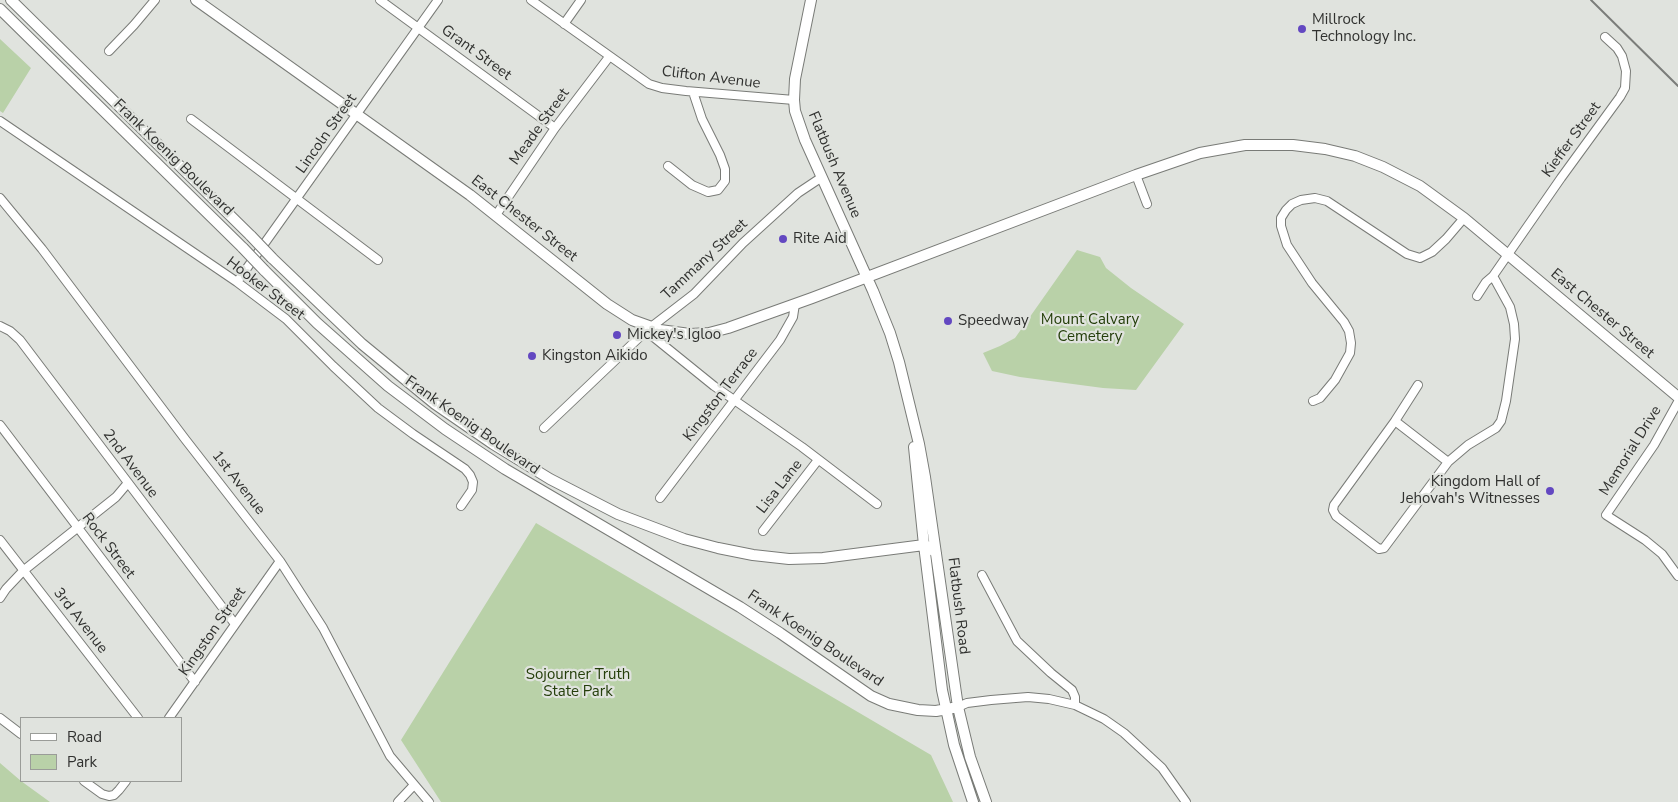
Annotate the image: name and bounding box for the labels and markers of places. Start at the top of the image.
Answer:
place label: Millrock Technology Inc. [1312,11,1416,46]
marker: Millrock Technology Inc. [1296,23,1308,35]
place label: Rite Aid [793,230,847,248]
marker: Rite Aid [777,233,789,245]
place label: Speedway [958,312,1029,330]
marker: Speedway [942,315,954,327]
place label: Mickey's Igloo [627,326,721,344]
marker: Mickey's Igloo [611,329,623,341]
place label: Kingston Aikido [542,347,648,365]
marker: Kingston Aikido [526,350,538,362]
place label: Kingdom Hall of Jehovah's Witnesses [1401,473,1540,508]
marker: Kingdom Hall of Jehovah's Witnesses [1544,485,1556,497]

